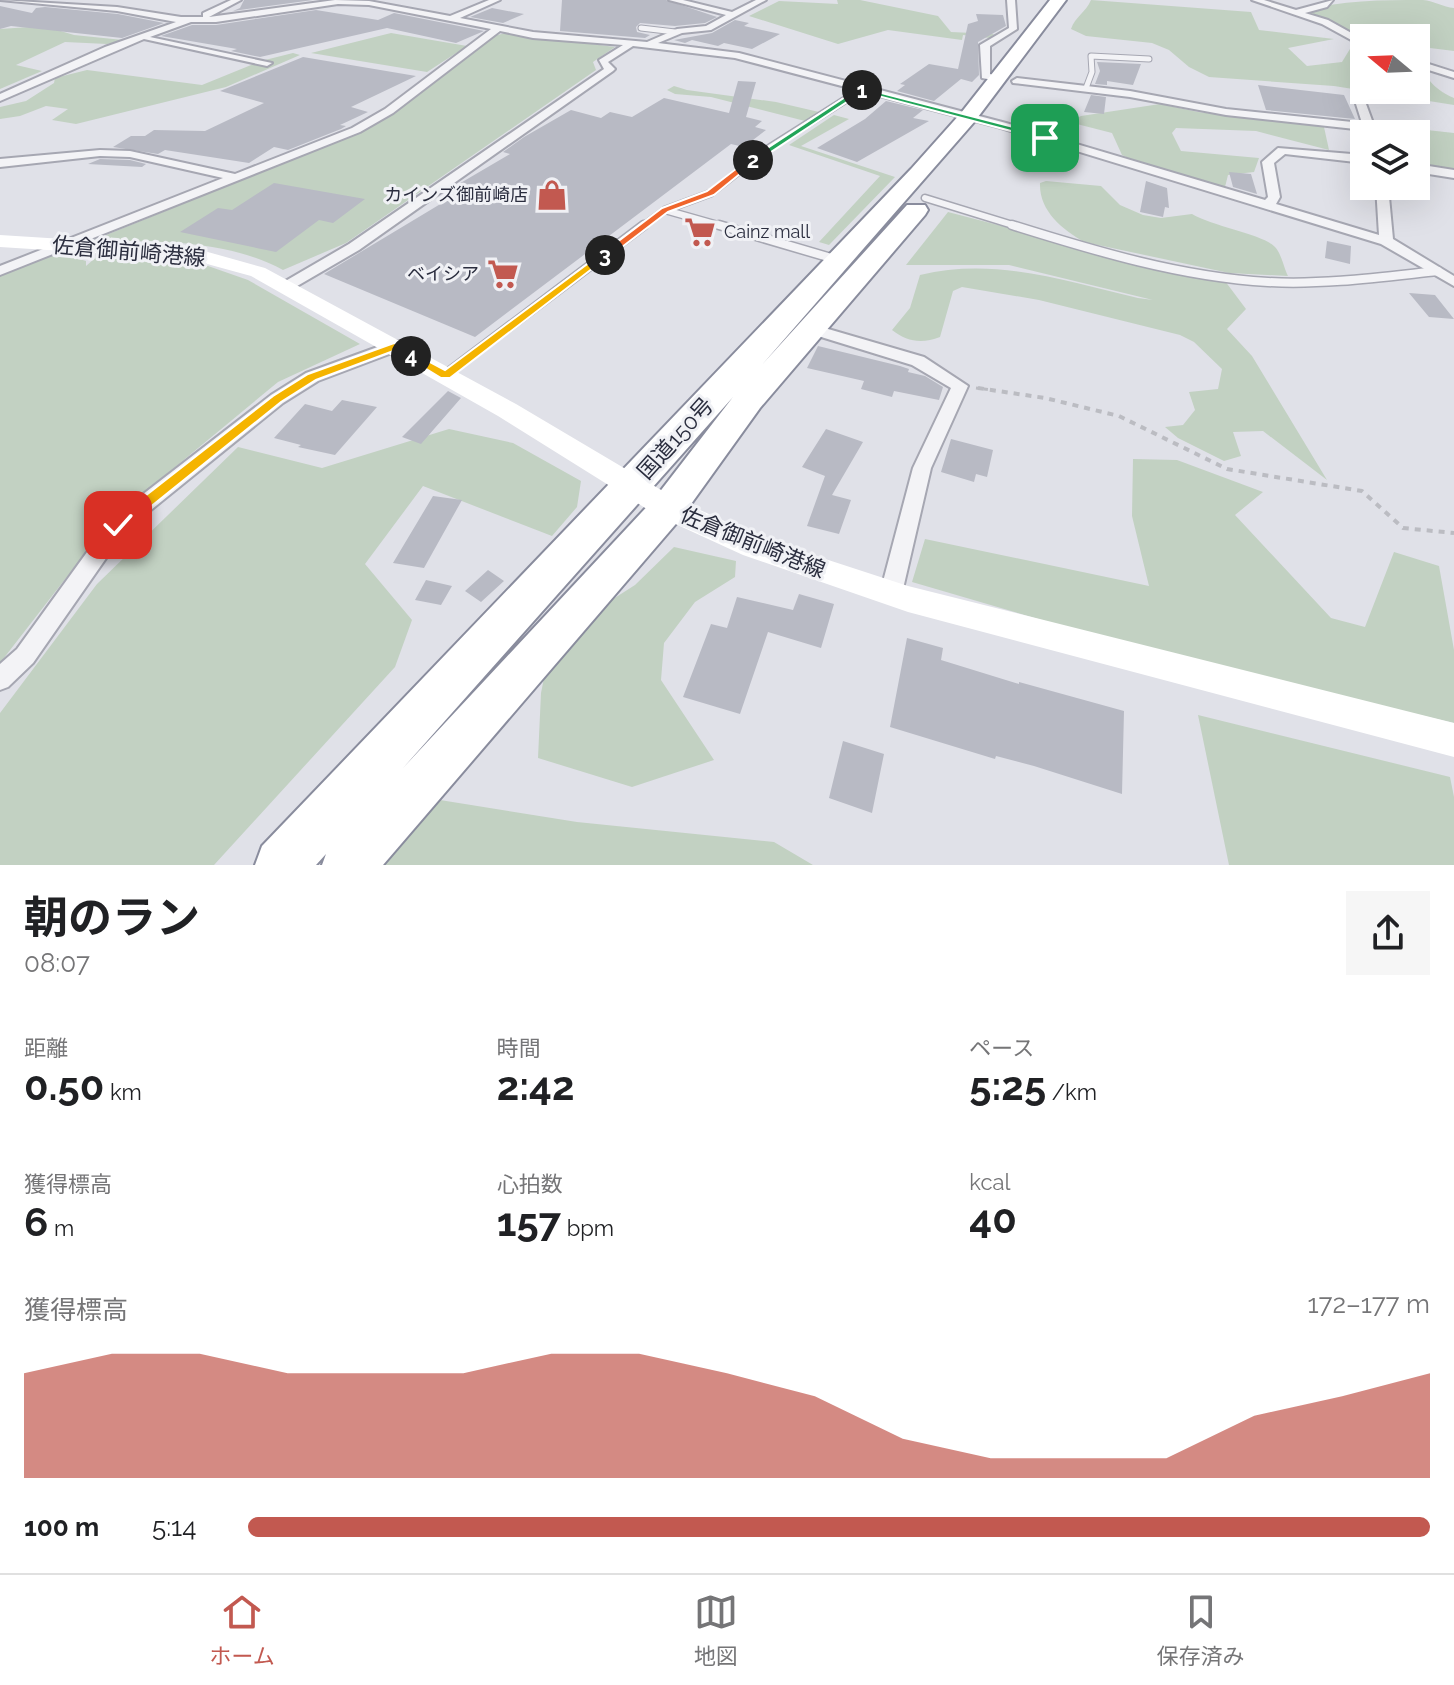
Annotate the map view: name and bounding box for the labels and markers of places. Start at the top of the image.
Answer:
pin: 1 [842,70,882,110]
pin [1011,104,1079,172]
pin: 2 [733,140,773,180]
shop icon: カインズ御前崎店 [535,178,569,212]
place label: カインズ御前崎店 [384,184,528,205]
supermarket icon: Cainz mall [683,215,717,249]
place label: Cainz mall [724,221,810,242]
pin: 3 [585,235,625,275]
supermarket icon: ベイシア [486,257,520,291]
place label: ベイシア [407,263,479,284]
pin: 4 [391,336,431,376]
pin [84,491,152,559]

